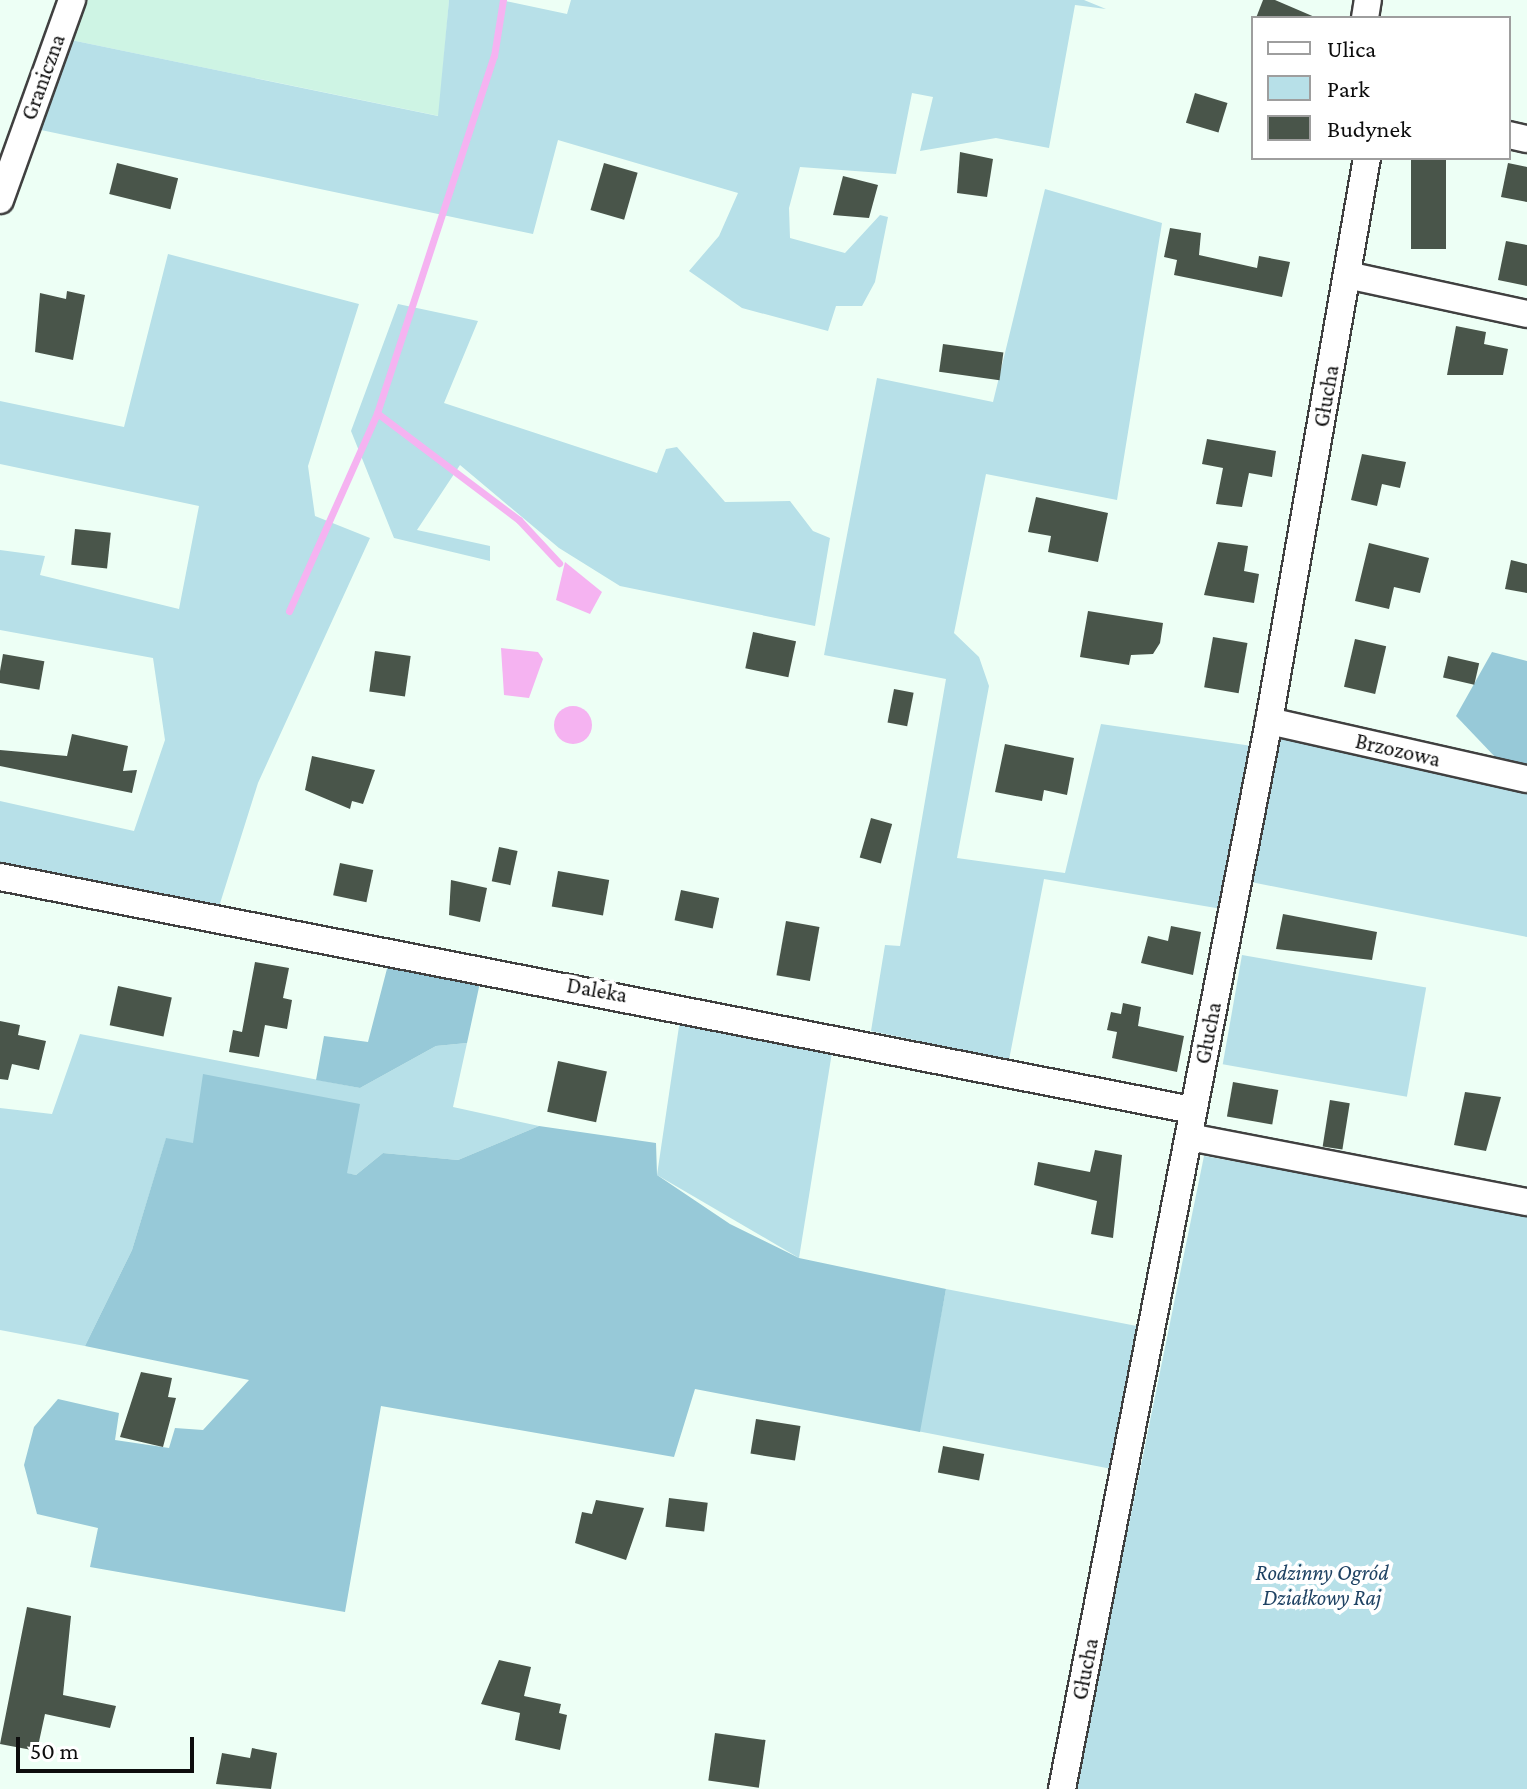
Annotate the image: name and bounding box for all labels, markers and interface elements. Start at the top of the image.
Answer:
legend [1251,16,1511,160]
street label: Graniczna [15,30,71,124]
text: Ulica [1327,35,1376,62]
text: Park [1327,75,1370,102]
text: Budynek [1327,115,1412,142]
street label: Głucha [1308,363,1344,429]
street label: Brzozowa [1353,727,1443,773]
street label: Daleka [565,972,629,1008]
street label: Głucha [1189,1000,1227,1066]
park label: Rodzinny Ogród Działkowy Raj [1255,1559,1389,1610]
street label: Głucha [1066,1636,1104,1702]
scale bar [20,1721,198,1771]
text: 50 m [30,1737,79,1764]

